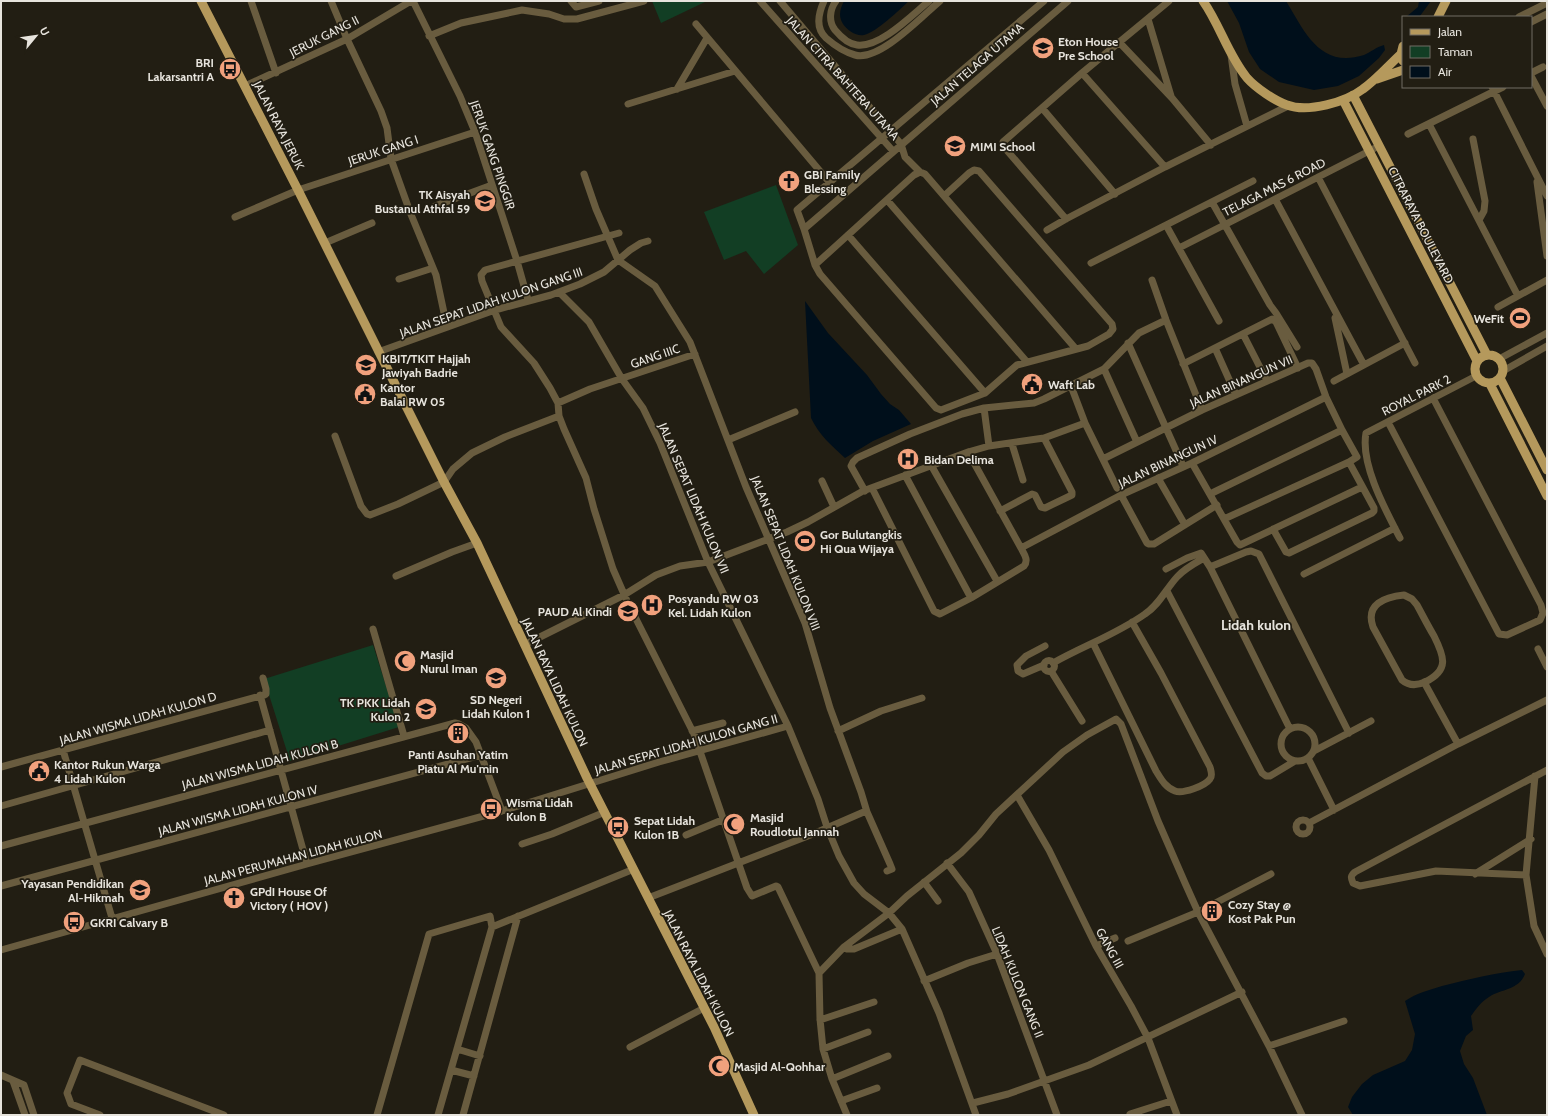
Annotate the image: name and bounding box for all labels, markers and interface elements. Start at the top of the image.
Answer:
street label: JERUK GANG II [286,12,361,60]
street label: JALAN CITRA BAHTERA UTAMA [783,12,903,143]
north arrow [16,16,56,56]
legend [1402,16,1532,88]
street label: JALAN TELAGA UTAMA [927,19,1027,109]
text: U [37,24,53,38]
text: Jalan [1437,24,1462,39]
place label: Eton House Pre School [1058,34,1118,63]
school or university icon: Eton House Pre School [1030,35,1056,61]
text: Taman [1438,44,1473,59]
place label: BRI Lakarsantri A [148,55,214,84]
bus stop icon: BRI Lakarsantri A [217,56,243,82]
text: Air [1438,64,1452,79]
street label: JALAN RAYA JERUK [250,77,308,172]
street label: JERUK GANG PINGGIR [467,97,519,212]
street label: JERUK GANG I [345,132,420,169]
school or university icon: MIMI School [942,133,968,159]
place label: MIMI School [970,139,1035,154]
street label: TELAGA MAS 6 ROAD [1220,154,1328,219]
street label: CITRARAYA BOULEVARD [1385,164,1457,286]
place label: GBI Family Blessing [804,167,861,196]
church icon: GBI Family Blessing [776,168,802,194]
place label: TK Aisyah Bustanul Athfal 59 [375,187,470,216]
school or university icon: TK Aisyah Bustanul Athfal 59 [472,188,498,214]
street label: JALAN SEPAT LIDAH KULON GANG III [397,264,584,341]
sports icon: WeFit [1507,305,1533,331]
place label: WeFit [1474,311,1504,326]
street label: GANG IIIC [628,341,682,371]
place label: KBIT/TKIT Hajjah Jawiyah Badrie [381,351,471,380]
school or university icon: KBIT/TKIT Hajjah Jawiyah Badrie [353,352,379,378]
street label: JALAN BINANGUN VII [1186,352,1295,411]
public building icon: Waft Lab [1019,371,1045,397]
street label: ROYAL PARK 2 [1379,371,1453,419]
place label: Waft Lab [1048,377,1095,392]
place label: Kantor Balai RW 05 [380,380,445,409]
public building icon: Kantor Balai RW 05 [352,381,378,407]
street label: JALAN SEPAT LIDAH KULON VII [655,420,733,576]
street label: JALAN BINANGUN IV [1115,431,1221,491]
hospital icon: Bidan Delima [895,446,921,472]
place label: Bidan Delima [924,452,994,467]
street label: JALAN SEPAT LIDAH KULON VIII [748,473,824,632]
place label: Gor Bulutangkis Hi Qua Wijaya [820,527,902,556]
sports icon: Gor Bulutangkis Hi Qua Wijaya [792,528,818,554]
place label: Posyandu RW 03 Kel. Lidah Kulon [668,591,759,620]
hospital icon: Posyandu RW 03 Kel. Lidah Kulon [639,592,665,618]
school or university icon: PAUD Al Kindi [615,598,641,624]
place label: PAUD Al Kindi [538,604,612,619]
street label: JALAN RAYA LIDAH KULON [518,614,591,749]
district label: Lidah kulon [1221,616,1291,634]
place label: Masjid Nurul Iman [420,647,478,676]
mosque icon: Masjid Nurul Iman [392,648,418,674]
school or university icon: SD Negeri Lidah Kulon 1 [483,665,509,691]
street label: JALAN WISMA LIDAH KULON D [57,688,219,748]
place label: SD Negeri Lidah Kulon 1 [462,692,530,721]
place label: TK PKK Lidah Kulon 2 [340,695,410,724]
school or university icon: TK PKK Lidah Kulon 2 [413,696,439,722]
street label: JALAN SEPAT LIDAH KULON GANG II [592,711,779,778]
building icon: Panti Asuhan Yatim Piatu Al Mu'min [445,720,471,746]
street label: JALAN WISMA LIDAH KULON B [179,736,340,792]
place label: Panti Asuhan Yatim Piatu Al Mu'min [408,747,508,776]
place label: Kantor Rukun Warga 4 Lidah Kulon [54,757,160,786]
public building icon: Kantor Rukun Warga 4 Lidah Kulon [26,758,52,784]
street label: JALAN WISMA LIDAH KULON IV [156,781,320,839]
place label: Wisma Lidah Kulon B [506,795,573,824]
bus stop icon: Wisma Lidah Kulon B [478,796,504,822]
place label: Masjid Roudlotul Jannah [750,810,839,839]
mosque icon: Masjid Roudlotul Jannah [721,811,747,837]
place label: Sepat Lidah Kulon 1B [634,813,695,842]
bus stop icon: Sepat Lidah Kulon 1B [605,814,631,840]
street label: JALAN PERUMAHAN LIDAH KULON [201,826,384,888]
place label: Yayasan Pendidikan Al-Hikmah [20,876,124,905]
school or university icon: Yayasan Pendidikan Al-Hikmah [127,877,153,903]
place label: GPdI House Of Victory ( HOV ) [250,884,328,913]
church icon: GPdI House Of Victory ( HOV ) [221,885,247,911]
place label: Cozy Stay @ Kost Pak Pun [1228,897,1296,926]
building icon: Cozy Stay @ Kost Pak Pun [1199,898,1225,924]
street label: JALAN RAYA LIDAH KULON [660,906,737,1039]
bus stop icon: GKRI Calvary B [61,909,87,935]
place label: GKRI Calvary B [90,915,168,930]
street label: LIDAH KULON GANG II [989,924,1047,1040]
street label: GANG III [1093,925,1127,971]
mosque icon: Masjid Al-Qohhar [706,1053,732,1079]
place label: Masjid Al-Qohhar [734,1059,825,1074]

